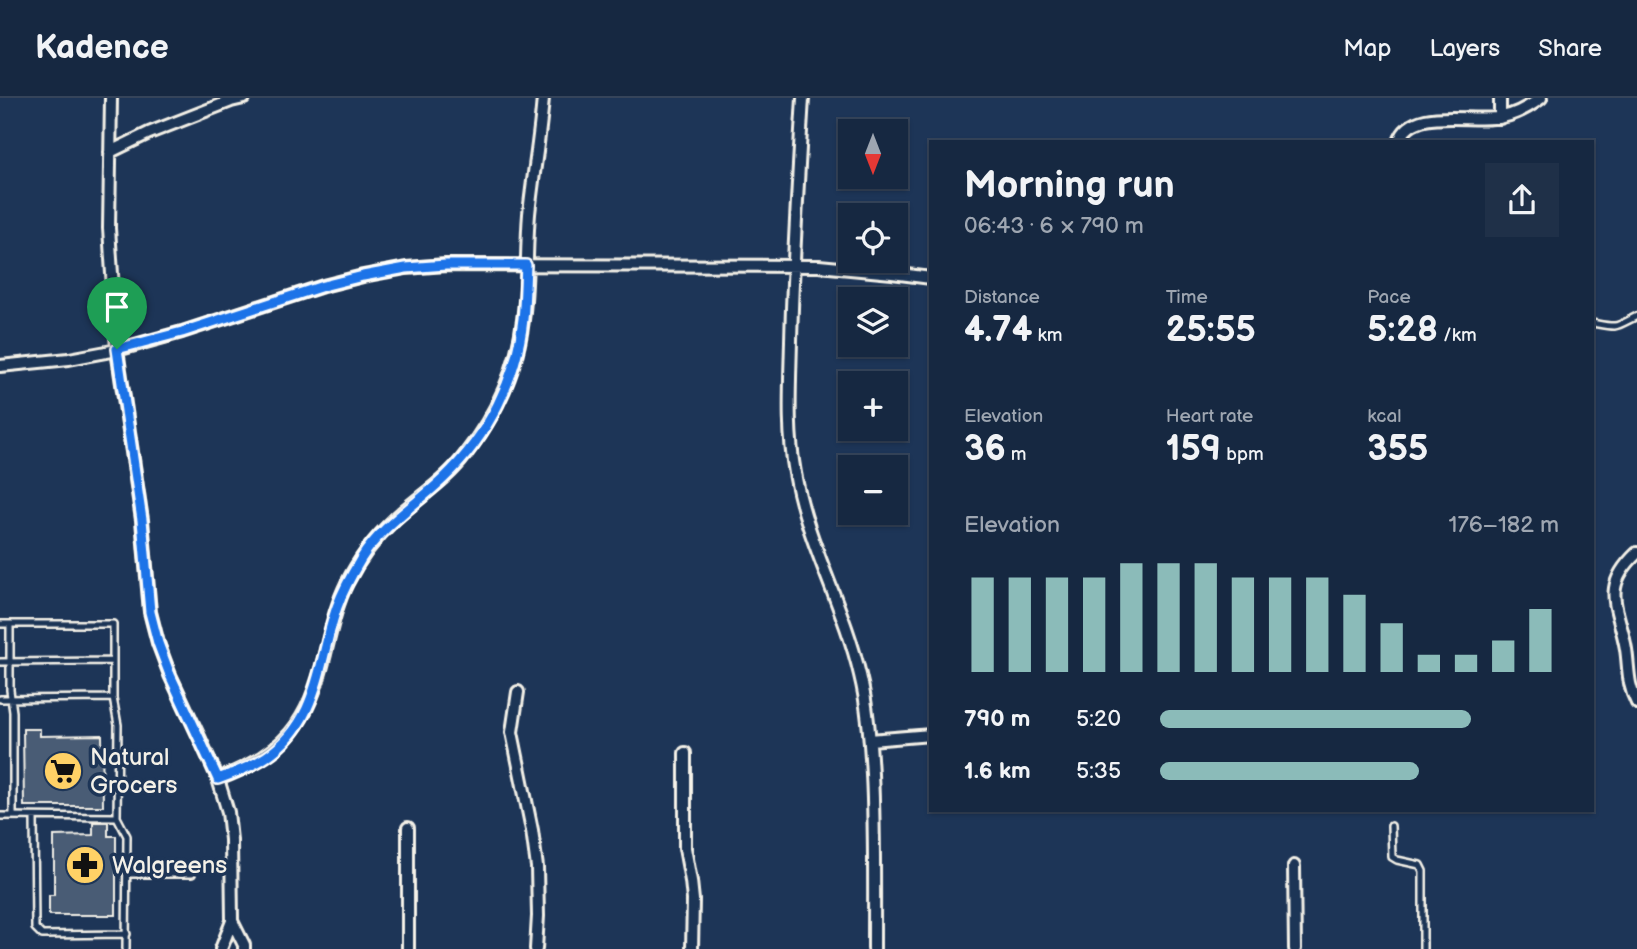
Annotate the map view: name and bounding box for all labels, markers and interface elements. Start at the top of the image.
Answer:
text: Kadence [35,28,169,68]
text: Map [1343,34,1391,63]
text: Layers [1429,34,1500,63]
text: Share [1538,34,1602,63]
north arrow [838,119,908,189]
map controls [838,119,908,525]
text: Morning run [964,163,1175,208]
button: share [1485,163,1559,237]
button: locate [838,203,908,273]
text: 06:43 · 6 × 790 m [964,212,1144,240]
pin [87,277,147,349]
text: Distance [964,286,1040,309]
text: Time [1166,286,1208,309]
text: Pace [1367,286,1411,309]
button: layers [838,287,908,357]
icon: arrive [98,288,136,326]
text: 4.74 [964,309,1032,352]
text: 25:55 [1166,309,1256,352]
text: 5:28 [1367,309,1438,352]
text: km [1032,324,1062,347]
text: /km [1438,324,1477,347]
button: + [838,371,908,441]
text: Elevation [964,405,1043,428]
text: Heart rate [1166,405,1253,428]
text: kcal [1367,405,1401,428]
text: 36 [964,428,1006,471]
text: 159 [1166,428,1221,471]
text: 355 [1367,428,1428,471]
text: m [1006,443,1027,466]
text: bpm [1221,443,1264,466]
button: − [838,455,908,525]
text: Elevation [964,511,1060,539]
text: 176–182 m [1448,511,1559,539]
text: 790 m [964,705,1030,733]
text: 5:20 [1076,705,1121,733]
place label: Natural Grocers [90,743,177,800]
supermarket icon: Natural Grocers [42,750,84,792]
text: 1.6 km [964,757,1031,785]
text: 5:35 [1076,757,1121,785]
pharmacy icon: Walgreens [64,844,106,886]
place label: Walgreens [112,851,227,880]

